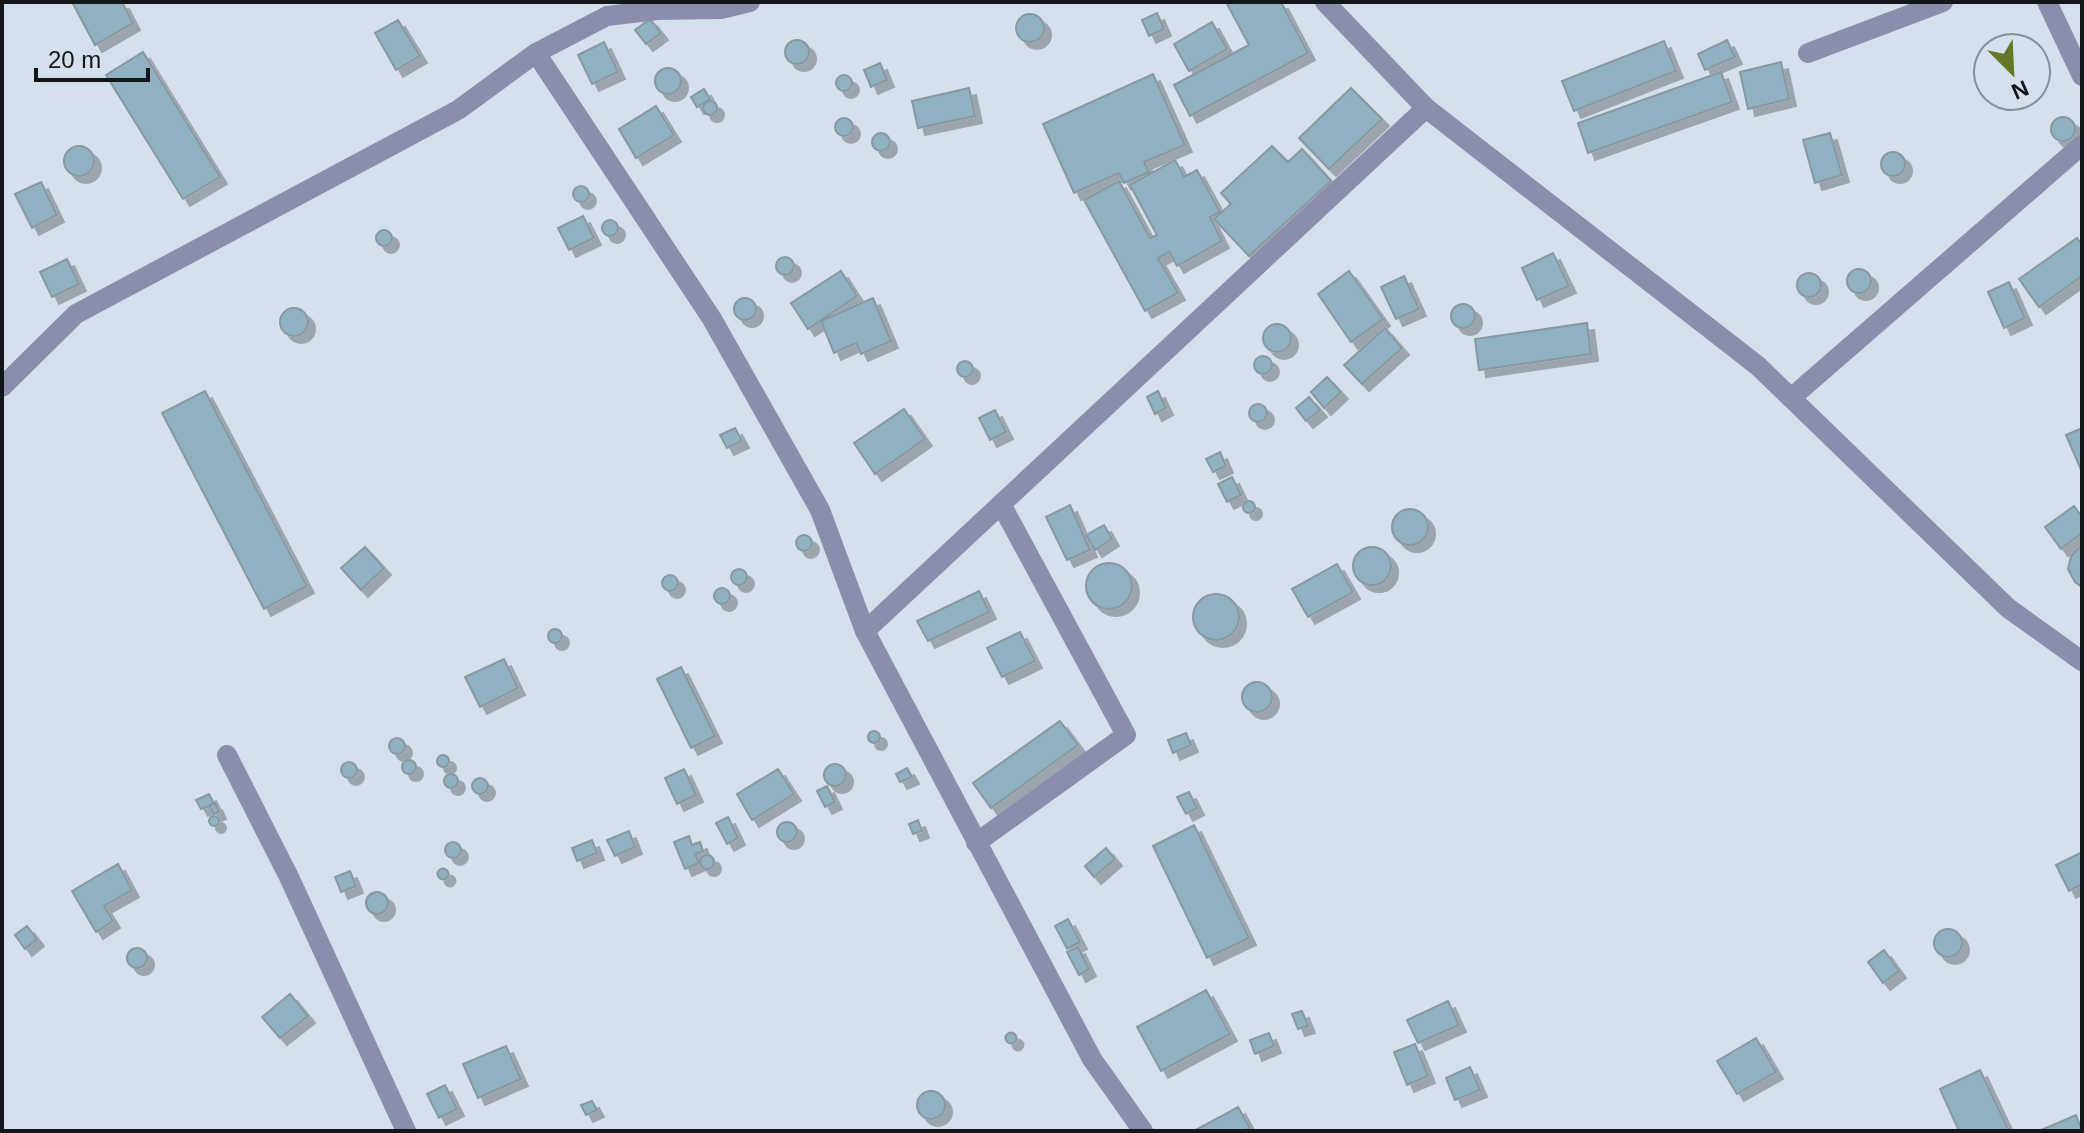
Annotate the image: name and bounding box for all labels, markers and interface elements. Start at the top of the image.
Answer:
scale bar [36,32,148,82]
north arrow [1972,32,2052,112]
text: 20 m [48,46,101,73]
text: N [2008,75,2032,104]

